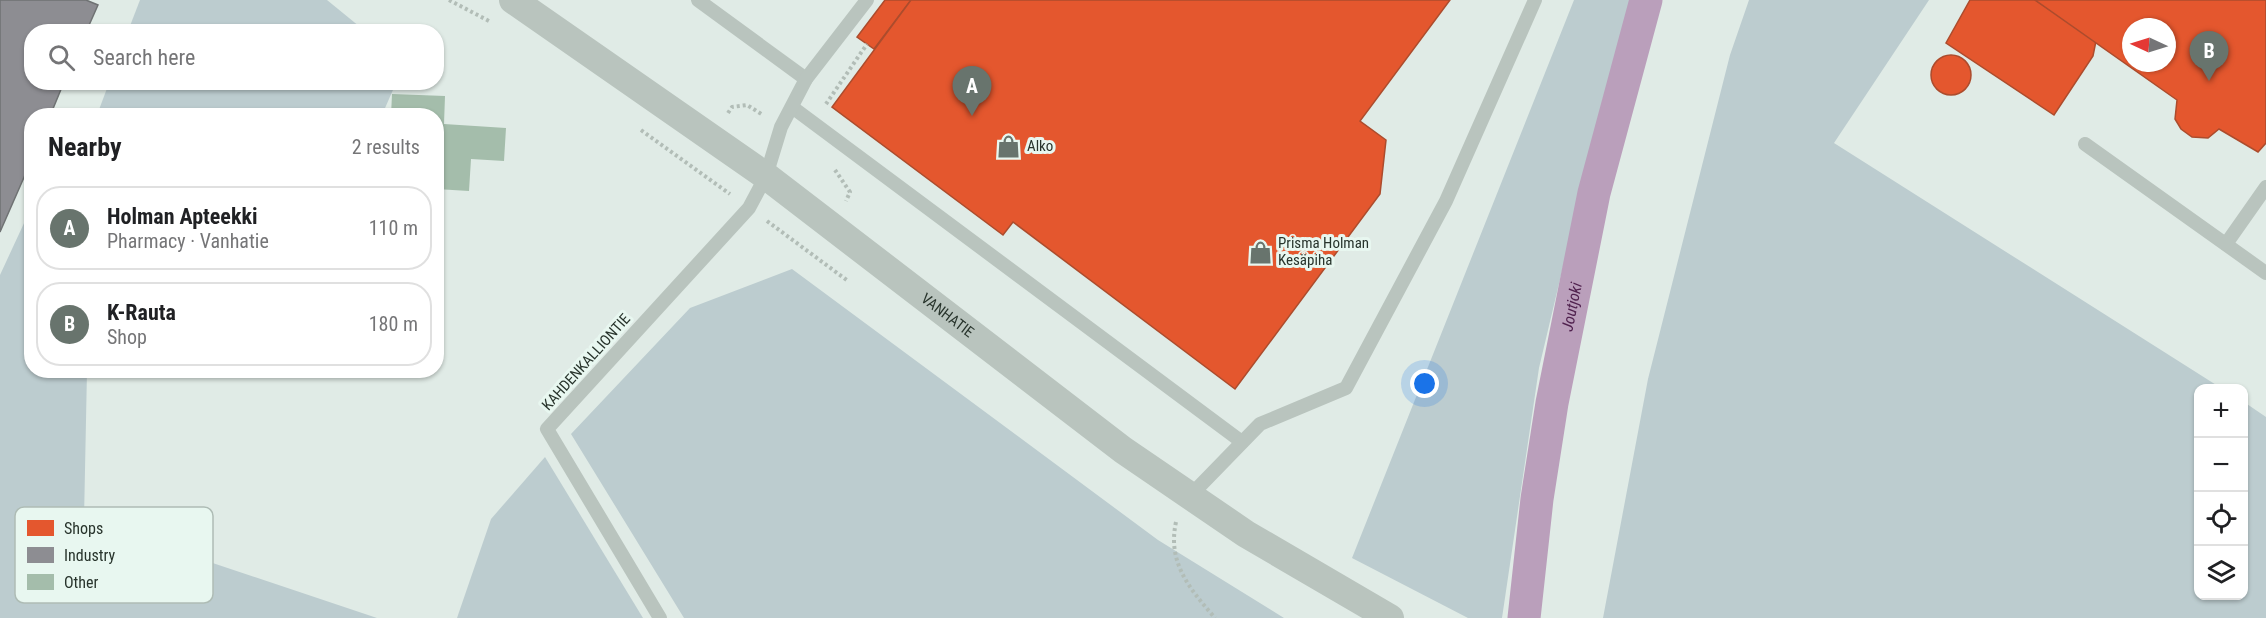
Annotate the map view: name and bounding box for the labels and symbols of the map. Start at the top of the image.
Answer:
north arrow [2122,18,2176,72]
pin: B [2190,32,2228,81]
pin: A [952,66,992,116]
shop icon: Alko [996,133,1022,159]
place label: Alko [1027,137,1053,155]
place label: Prisma Holman Kesäpiha [1278,234,1369,269]
shop icon: Prisma Holman Kesäpiha [1247,239,1273,265]
water label: Joutjoki [1558,280,1586,333]
street label: VANHATIE [917,289,978,341]
street label: KAHDENKALLIONTIE [538,310,634,414]
your location [1410,369,1439,398]
legend [15,507,213,603]
text: Shops [64,519,103,538]
text: Industry [64,546,115,565]
text: Other [64,573,99,592]

